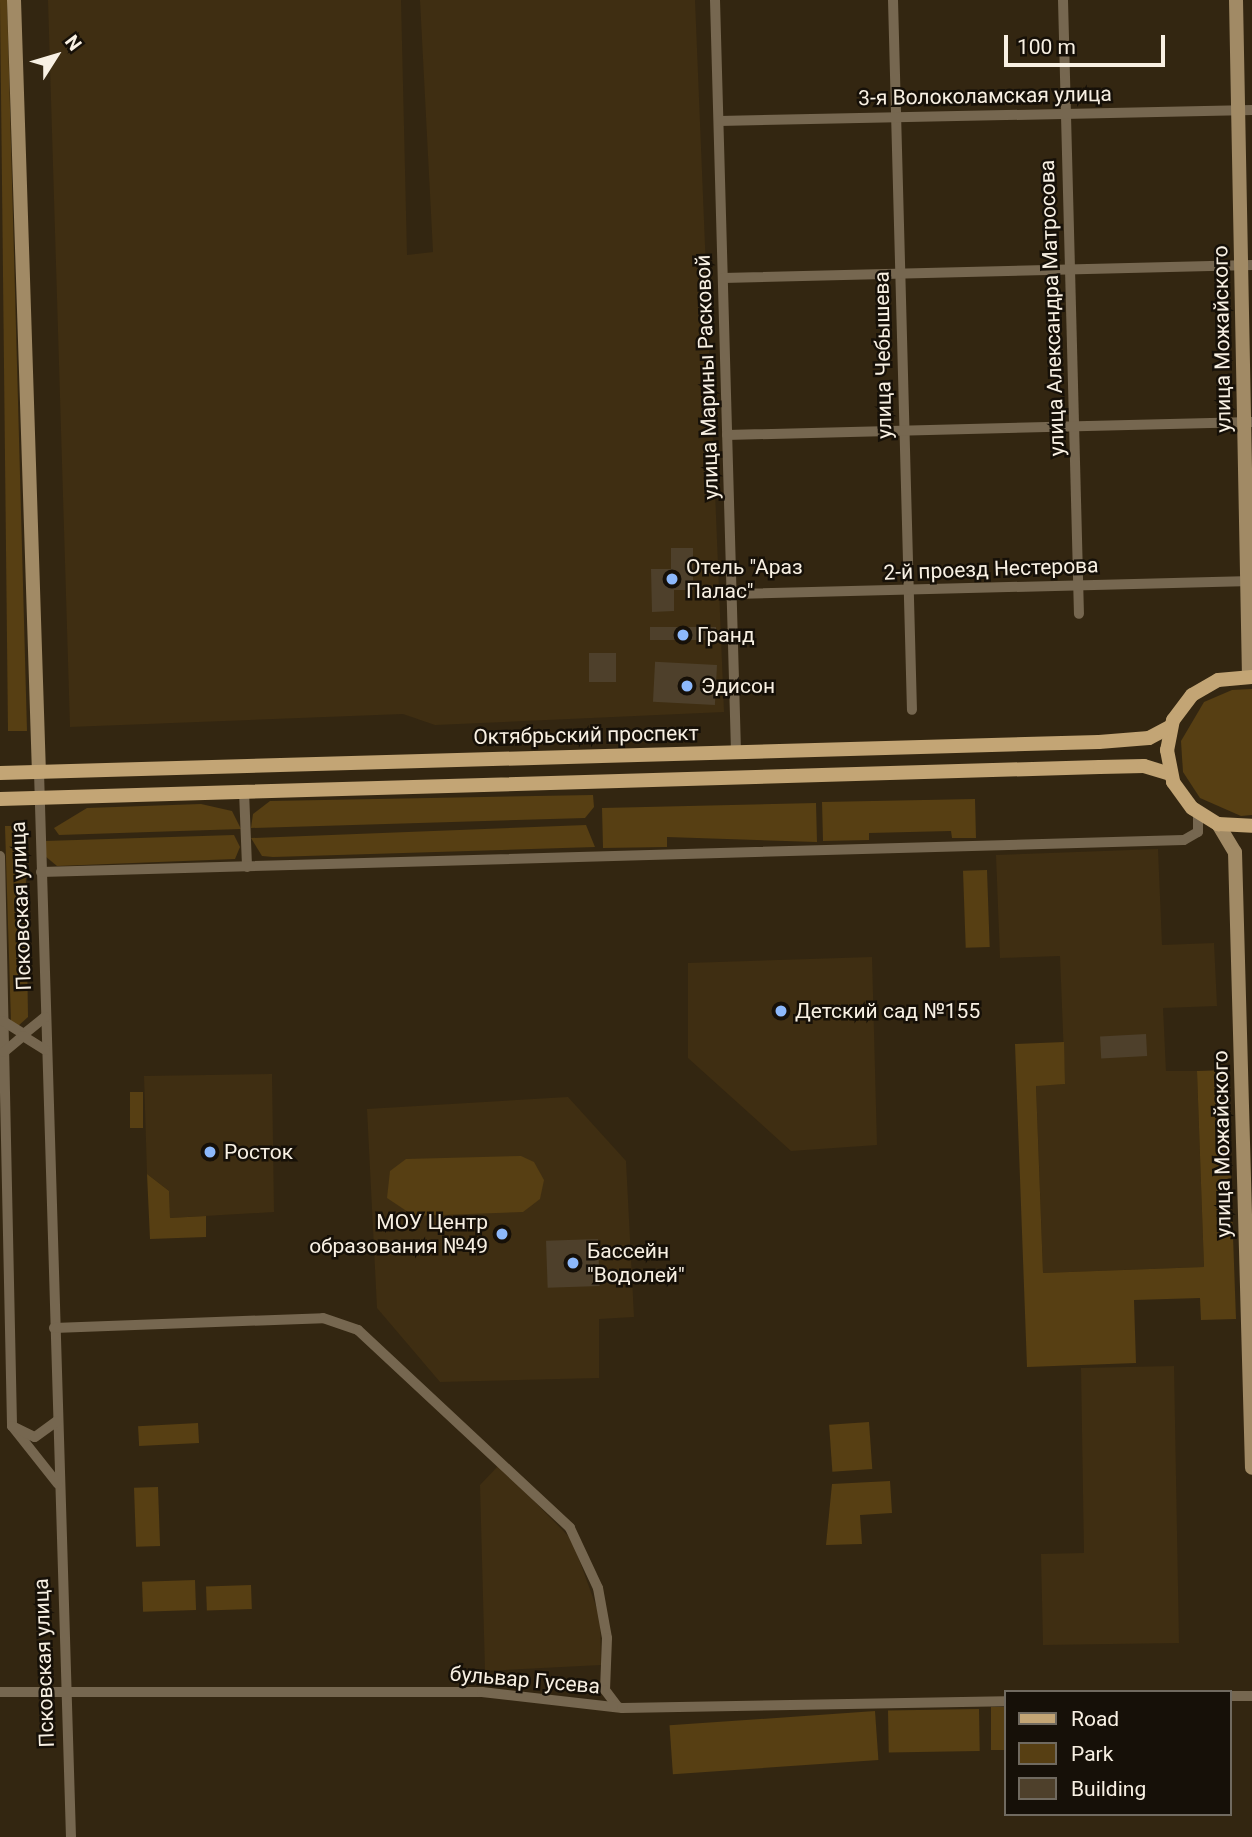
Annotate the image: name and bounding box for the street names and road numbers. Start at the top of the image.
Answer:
street label: 3-я Волоколамская улица [858,81,1112,111]
street label: улица Александра Матросова [1034,159,1070,457]
street label: улица Можайского [1208,245,1236,433]
street label: улица Марины Расковой [690,254,724,500]
street label: улица Чебышева [869,271,897,439]
street label: 2-й проезд Нестерова [883,553,1099,585]
street label: Октябрьский проспект [473,720,699,750]
street label: Псковская улица [5,821,37,991]
street label: улица Можайского [1208,1050,1236,1238]
street label: Псковская улица [28,1578,60,1748]
street label: бульвар Гусева [449,1661,601,1699]

